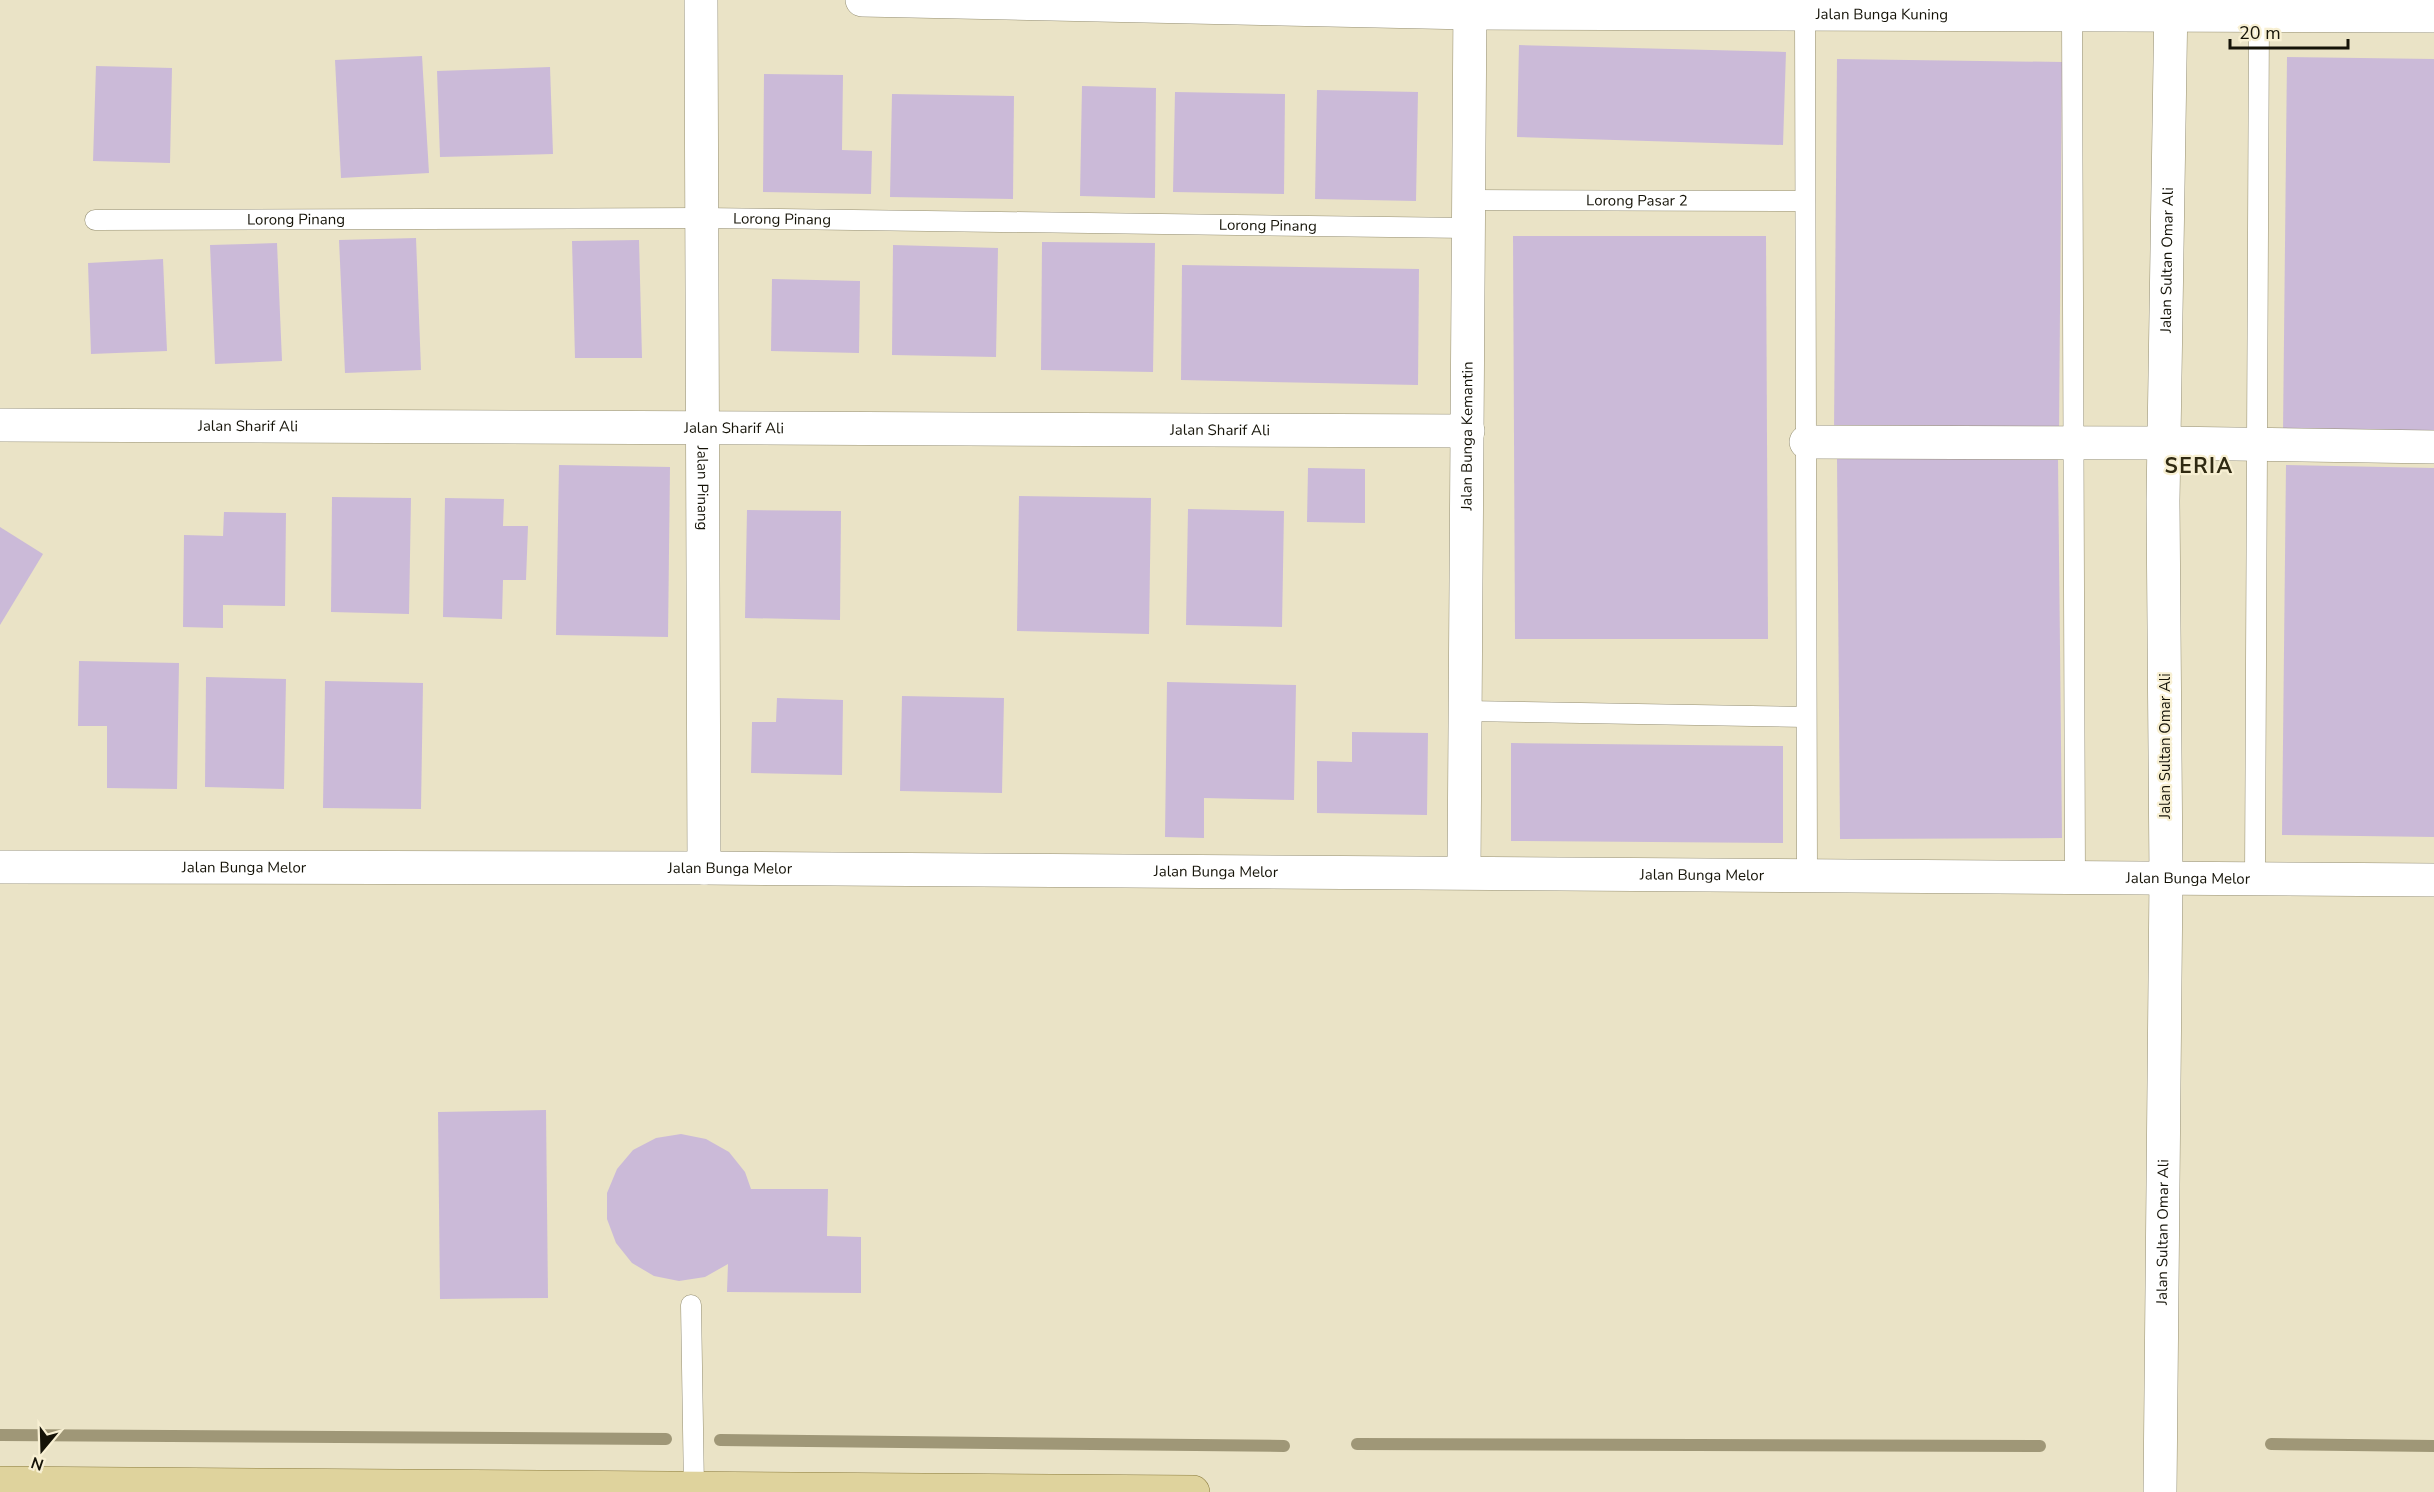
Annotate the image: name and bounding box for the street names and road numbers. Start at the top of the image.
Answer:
street label: Jalan Bunga Kuning [1815,4,1948,24]
street label: Jalan Sultan Omar Ali [2156,187,2178,334]
street label: Lorong Pasar 2 [1586,190,1688,211]
street label: Lorong Pinang [733,208,831,230]
street label: Lorong Pinang [247,209,345,229]
street label: Lorong Pinang [1219,215,1317,236]
street label: Jalan Bunga Kemantin [1456,361,1478,512]
street label: Jalan Sharif Ali [197,416,298,436]
street label: Jalan Sharif Ali [683,418,784,438]
street label: Jalan Sharif Ali [1169,420,1270,440]
street label: Jalan Pinang [693,445,713,530]
street label: Jalan Sultan Omar Ali [2155,673,2175,820]
street label: Jalan Bunga Melor [181,857,307,877]
street label: Jalan Bunga Melor [667,858,793,879]
street label: Jalan Bunga Melor [1153,861,1279,882]
street label: Jalan Bunga Melor [1639,864,1765,885]
street label: Jalan Bunga Melor [2125,868,2251,889]
street label: Jalan Sultan Omar Ali [2152,1159,2173,1306]

